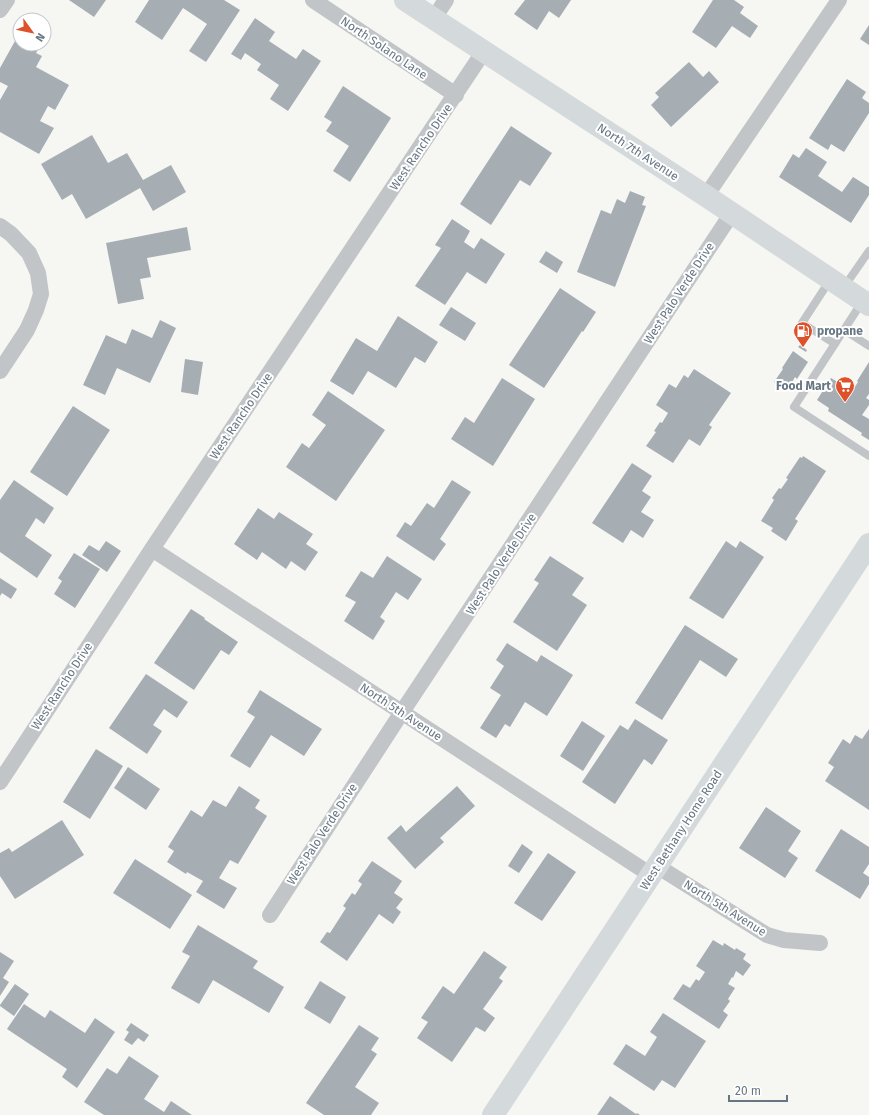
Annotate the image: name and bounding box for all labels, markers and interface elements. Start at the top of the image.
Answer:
north arrow [12,12,52,52]
street label: North Solano Lane [338,14,430,82]
text: N [33,31,47,44]
street label: West Rancho Drive [387,101,455,193]
street label: North 7th Avenue [595,121,681,183]
street label: West Palo Verde Drive [641,240,717,346]
fuel station icon: propane [792,320,814,348]
place label: propane [817,324,863,338]
street label: West Rancho Drive [207,370,275,462]
supermarket icon: Food Mart [834,375,856,403]
place label: Food Mart [776,379,831,393]
street label: West Palo Verde Drive [463,511,539,617]
street label: West Rancho Drive [29,640,95,732]
street label: North 5th Avenue [357,680,445,744]
street label: West Bethany Home Road [637,767,725,893]
street label: West Palo Verde Drive [284,781,360,887]
street label: North 5th Avenue [681,877,769,939]
scale bar [729,1077,787,1103]
text: 20 m [735,1084,761,1098]

